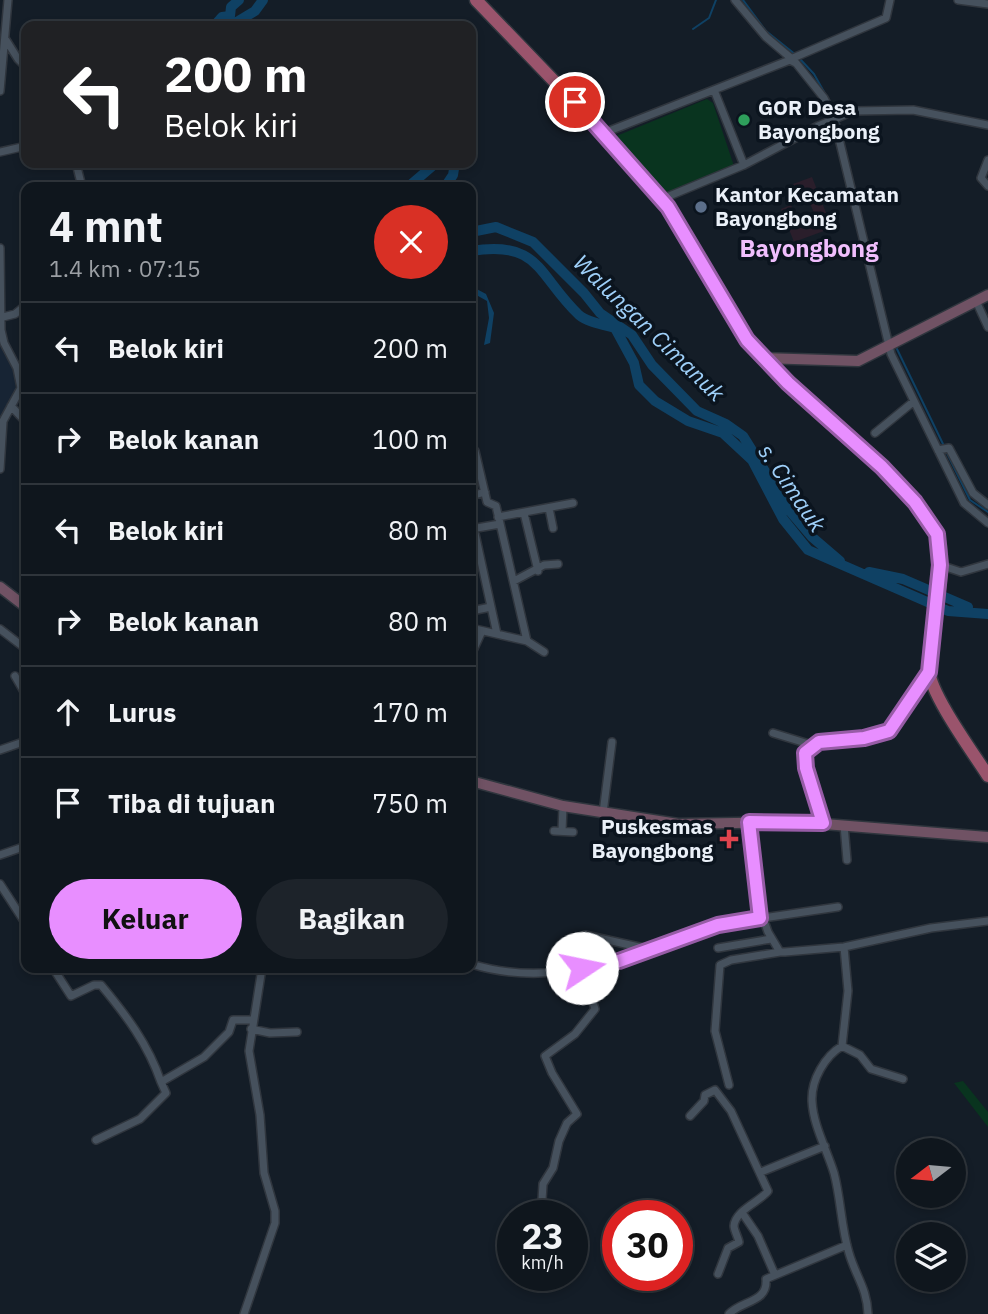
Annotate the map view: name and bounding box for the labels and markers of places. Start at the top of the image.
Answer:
pin [545,72,605,132]
place label: GOR Desa Bayongbong [758,93,880,145]
marker: GOR Desa Bayongbong [736,112,752,128]
place label: Kantor Kecamatan Bayongbong [715,180,899,232]
marker: Kantor Kecamatan Bayongbong [693,199,709,215]
place label: Puskesmas Bayongbong [592,812,713,864]
marker: Puskesmas Bayongbong [719,829,739,849]

